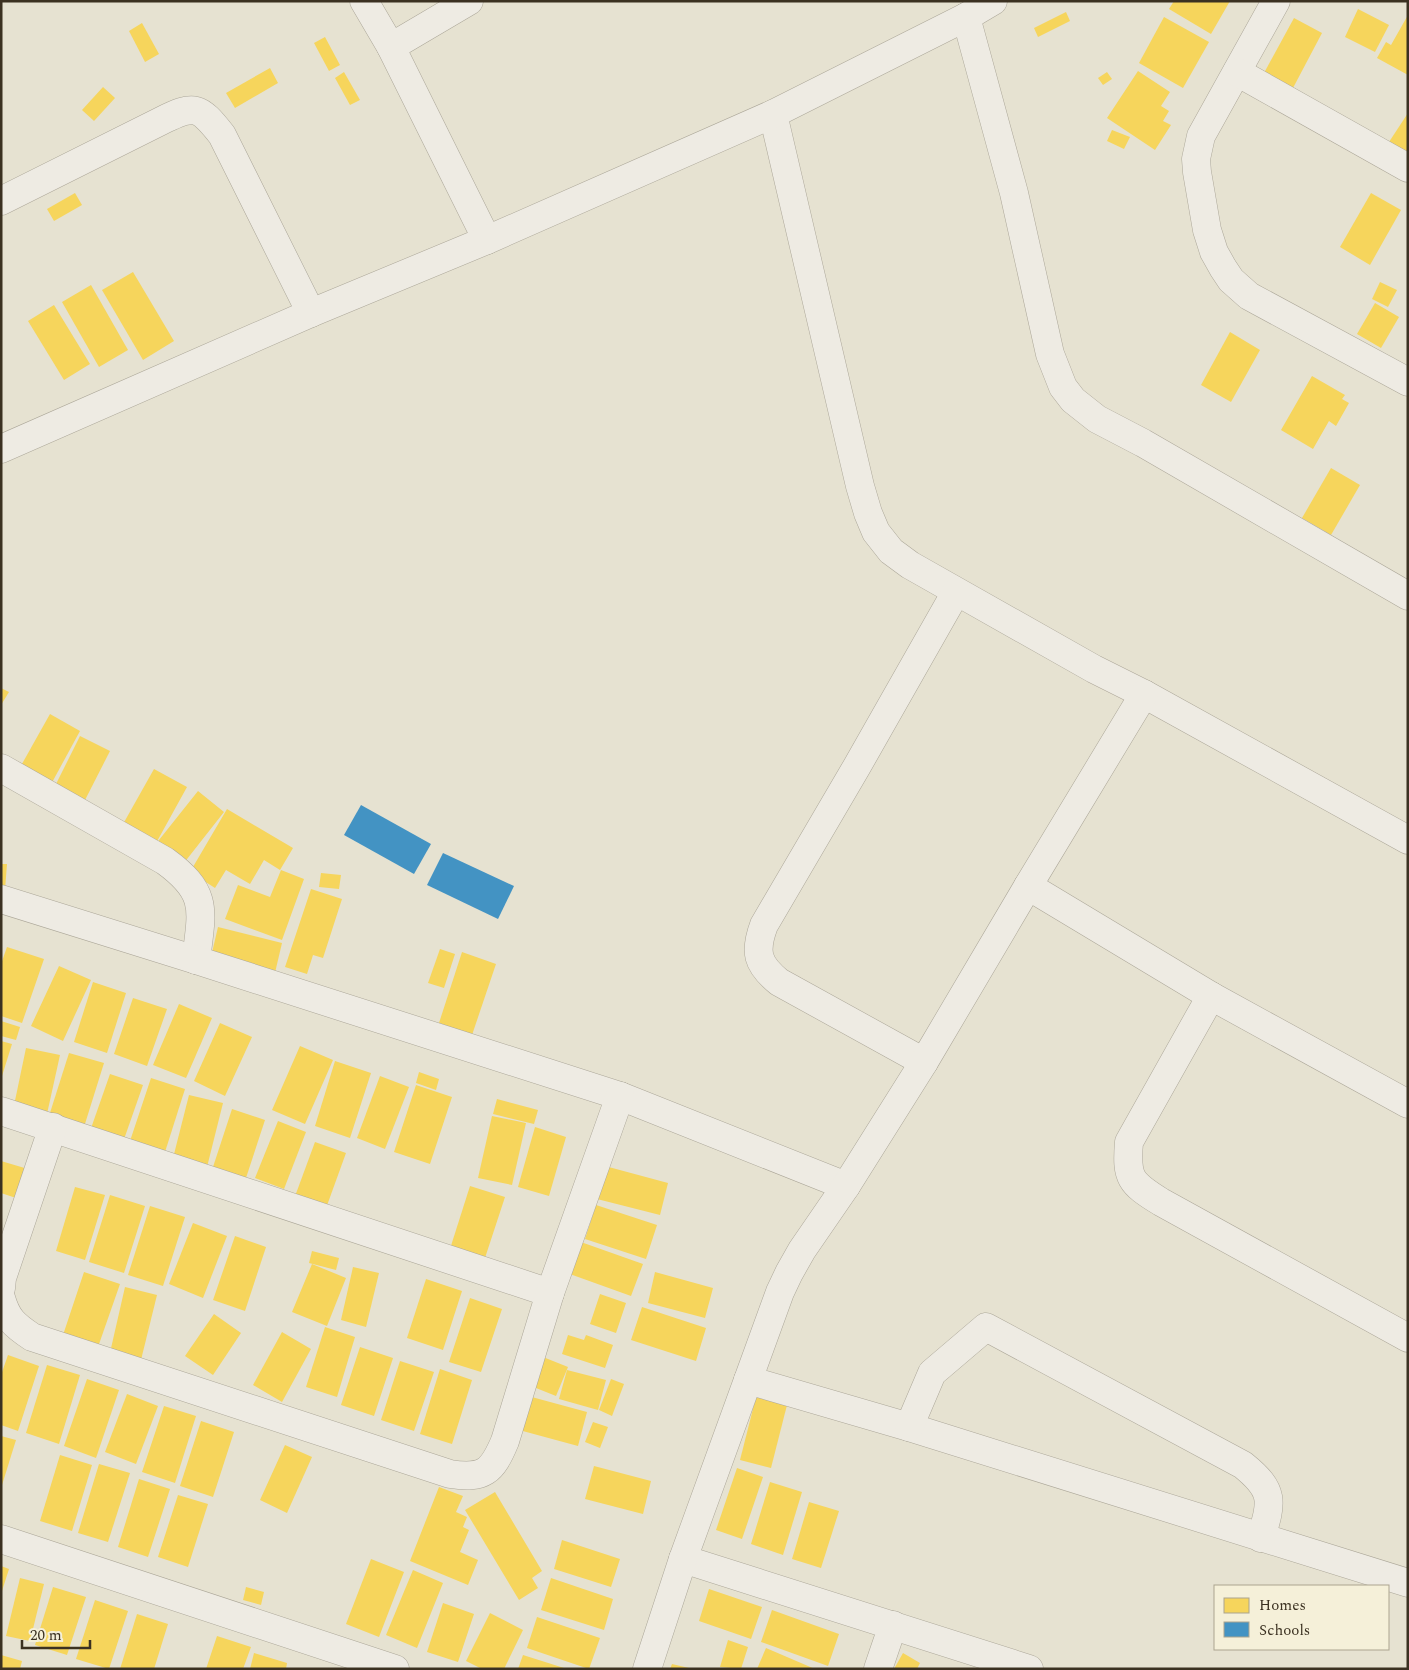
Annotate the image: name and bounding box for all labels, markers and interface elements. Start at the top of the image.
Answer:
legend [1214,1585,1389,1650]
text: Homes [1259,1594,1306,1617]
scale bar [22,1618,90,1650]
text: Schools [1259,1619,1310,1642]
text: 20 m [30,1624,62,1647]

